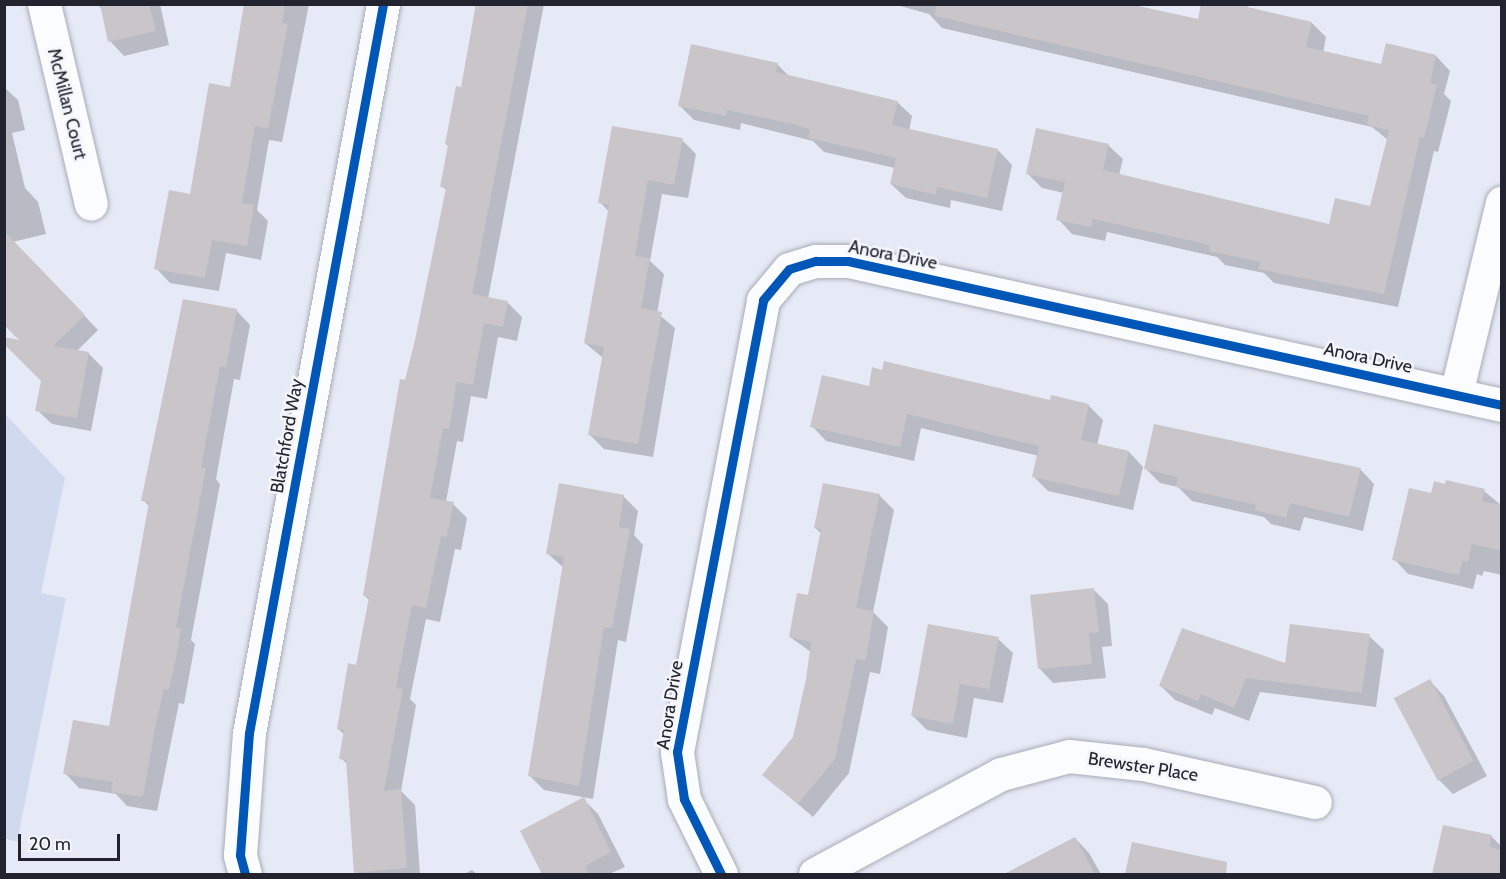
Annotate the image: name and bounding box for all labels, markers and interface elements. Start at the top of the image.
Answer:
street label: McMillan Court [43,46,91,162]
street label: Anora Drive [847,236,939,274]
street label: Anora Drive [1322,338,1414,378]
street label: Blatchford Way [266,377,308,495]
street label: Anora Drive [652,659,688,751]
street label: Brewster Place [1086,748,1200,786]
scale bar [21,822,123,860]
text: 20 m [29,833,71,855]

